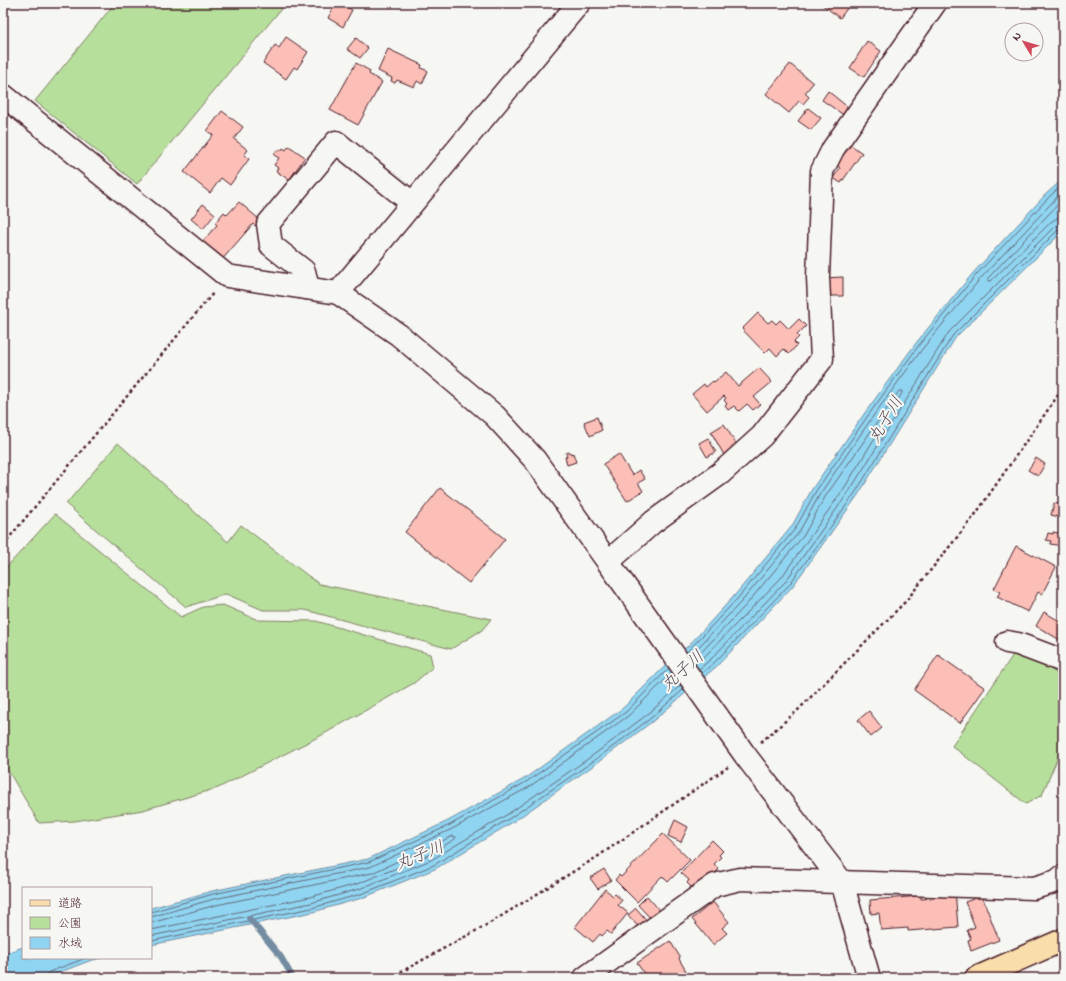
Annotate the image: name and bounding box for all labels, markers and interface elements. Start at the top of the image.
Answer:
north arrow [1004,22,1044,62]
text: N [1008,29,1026,44]
water label: 丸子川 [862,392,910,448]
water label: 丸子川 [656,645,710,697]
water label: 丸子川 [392,835,448,877]
legend [22,887,152,959]
text: 道路 [58,895,82,913]
text: 公園 [58,915,82,933]
text: 水域 [58,935,82,953]

